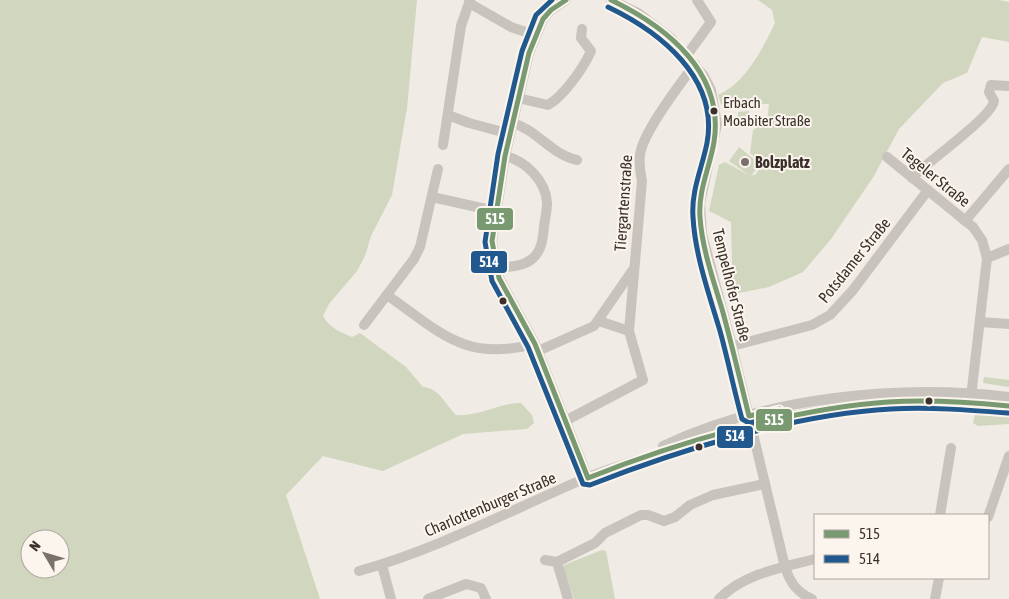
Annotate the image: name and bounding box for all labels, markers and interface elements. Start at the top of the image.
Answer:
place label: Erbach Moabiter Straße [723,94,811,129]
marker: Erbach Moabiter Straße [709,106,719,116]
street label: Tegeler Straße [897,144,974,211]
place label: Bolzplatz [755,153,810,171]
street label: Tiergartenstraße [611,154,636,252]
marker: Bolzplatz [739,156,751,168]
line badge: 515 [476,207,514,231]
text: 515 [485,211,505,227]
street label: Potsdamer Straße [814,214,894,306]
street label: Tempelhofer Straße [708,227,755,344]
line badge: 514 [470,250,508,274]
text: 514 [479,254,499,270]
unlabelled marker [498,296,508,306]
unlabelled marker [924,396,934,406]
line badge: 515 [755,408,793,432]
text: 515 [764,412,784,428]
line badge: 514 [716,425,754,449]
text: 514 [725,428,745,444]
unlabelled marker [694,442,704,452]
street label: Charlottenburger Straße [422,468,559,541]
legend [814,514,989,579]
text: 515 [859,525,880,542]
north arrow [20,529,70,579]
text: N [26,538,44,554]
text: 514 [859,550,880,567]

